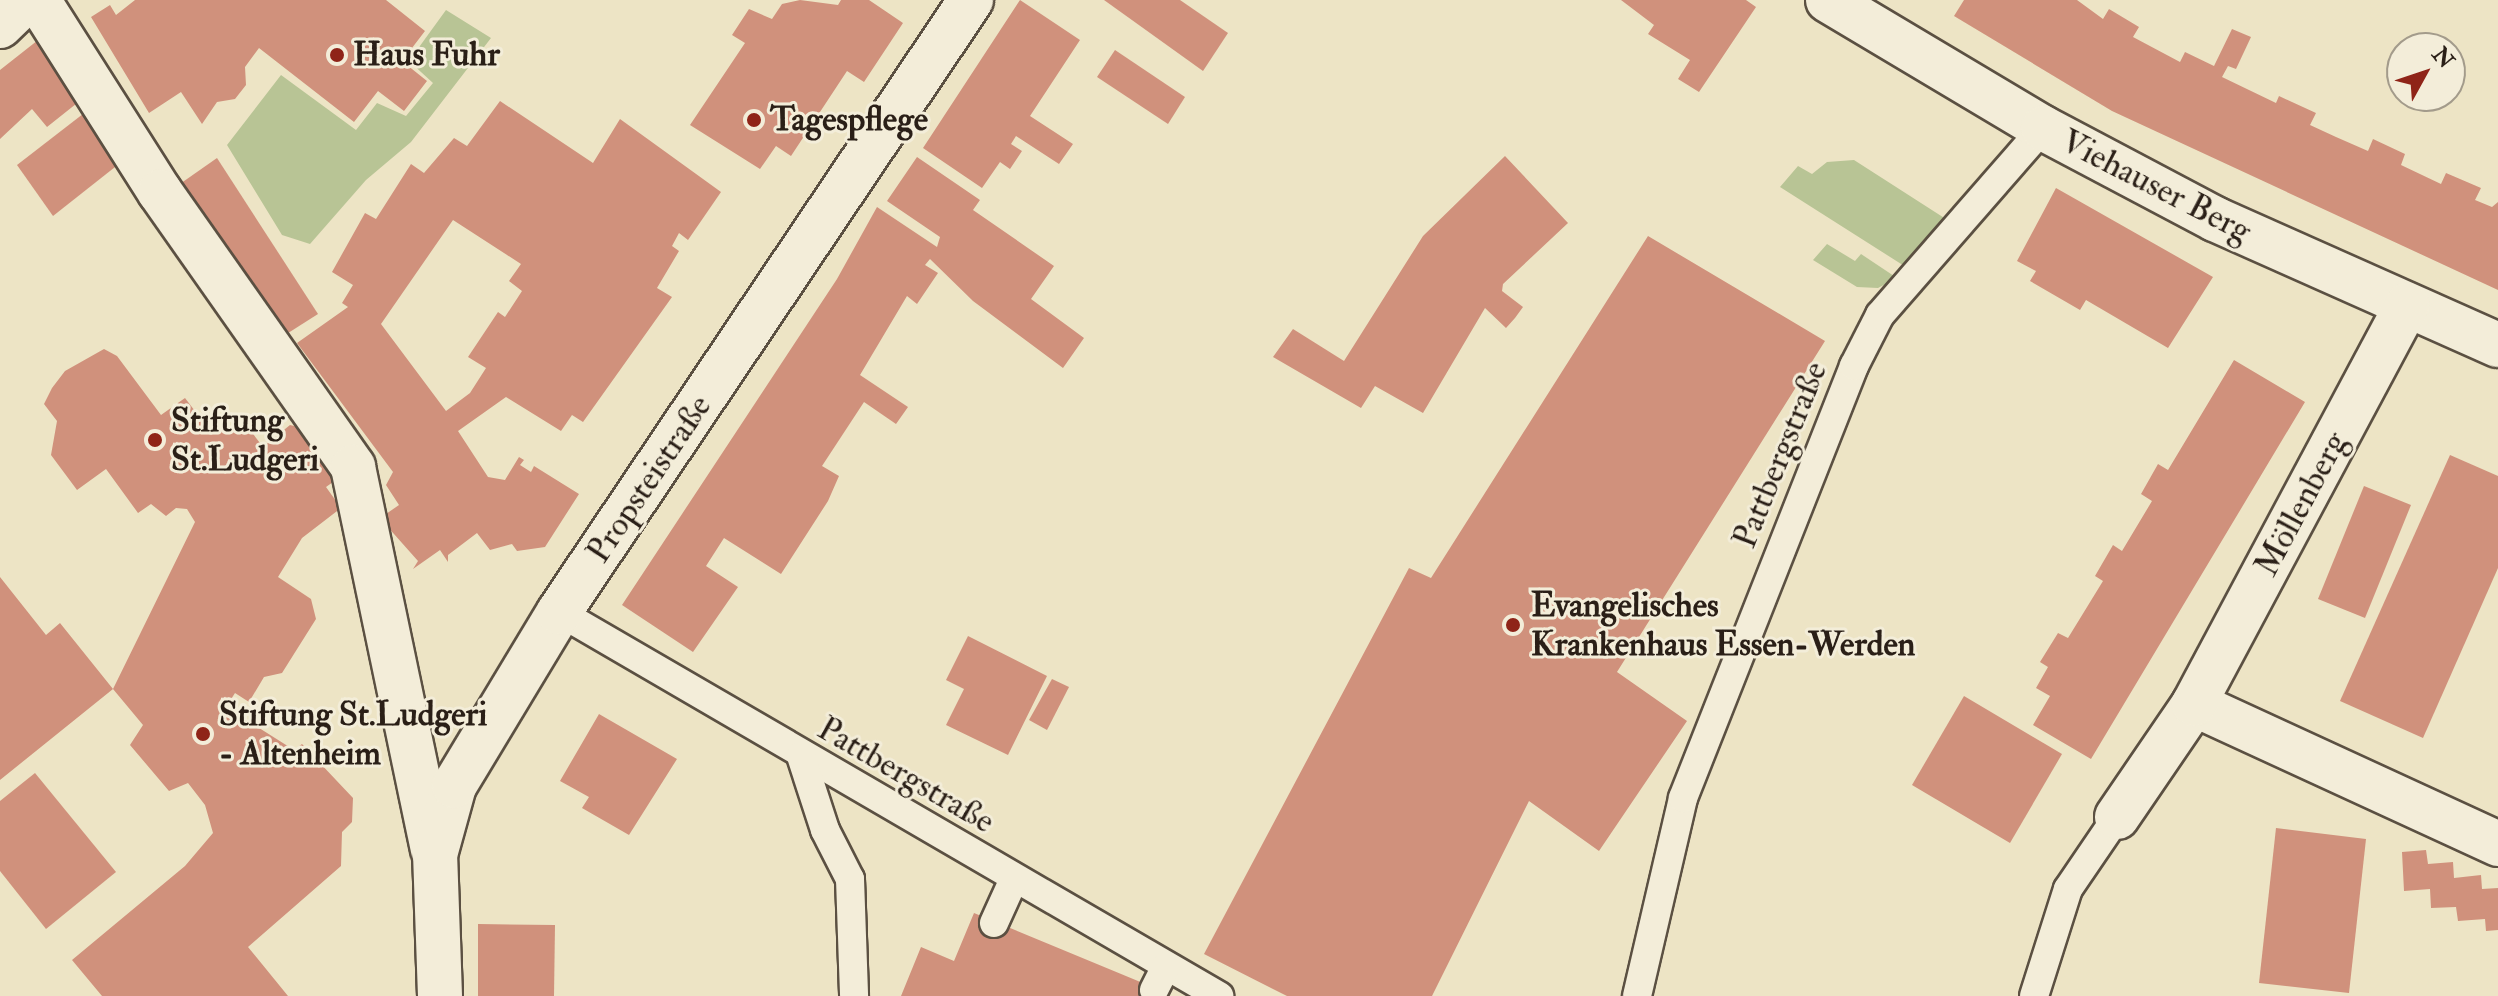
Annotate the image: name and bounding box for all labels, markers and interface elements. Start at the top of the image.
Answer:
north arrow [2386,32,2466,112]
place label: Haus Fuhr [353,35,500,75]
text: N [2426,41,2460,74]
marker: Haus Fuhr [328,46,346,64]
place label: Tagespflege [770,100,928,140]
marker: Tagespflege [745,111,763,129]
street label: Viehauser Berg [2054,121,2258,251]
street label: Pattbergstraße [1724,356,1836,554]
street label: Propsteistraße [578,387,720,571]
place label: Stiftung St.Ludgeri [171,400,319,480]
street label: Möllenberg [2246,425,2356,583]
marker: Stiftung St.Ludgeri [146,431,164,449]
place label: Evangelisches Krankenhaus Essen-Werden [1531,585,1915,664]
marker: Evangelisches Krankenhaus Essen-Werden [1502,614,1524,636]
place label: Stiftung St.Ludgeri - Altenheim [219,694,487,774]
street label: Pattbergstraße [810,708,1002,842]
marker: Stiftung St.Ludgeri - Altenheim [194,725,212,743]

